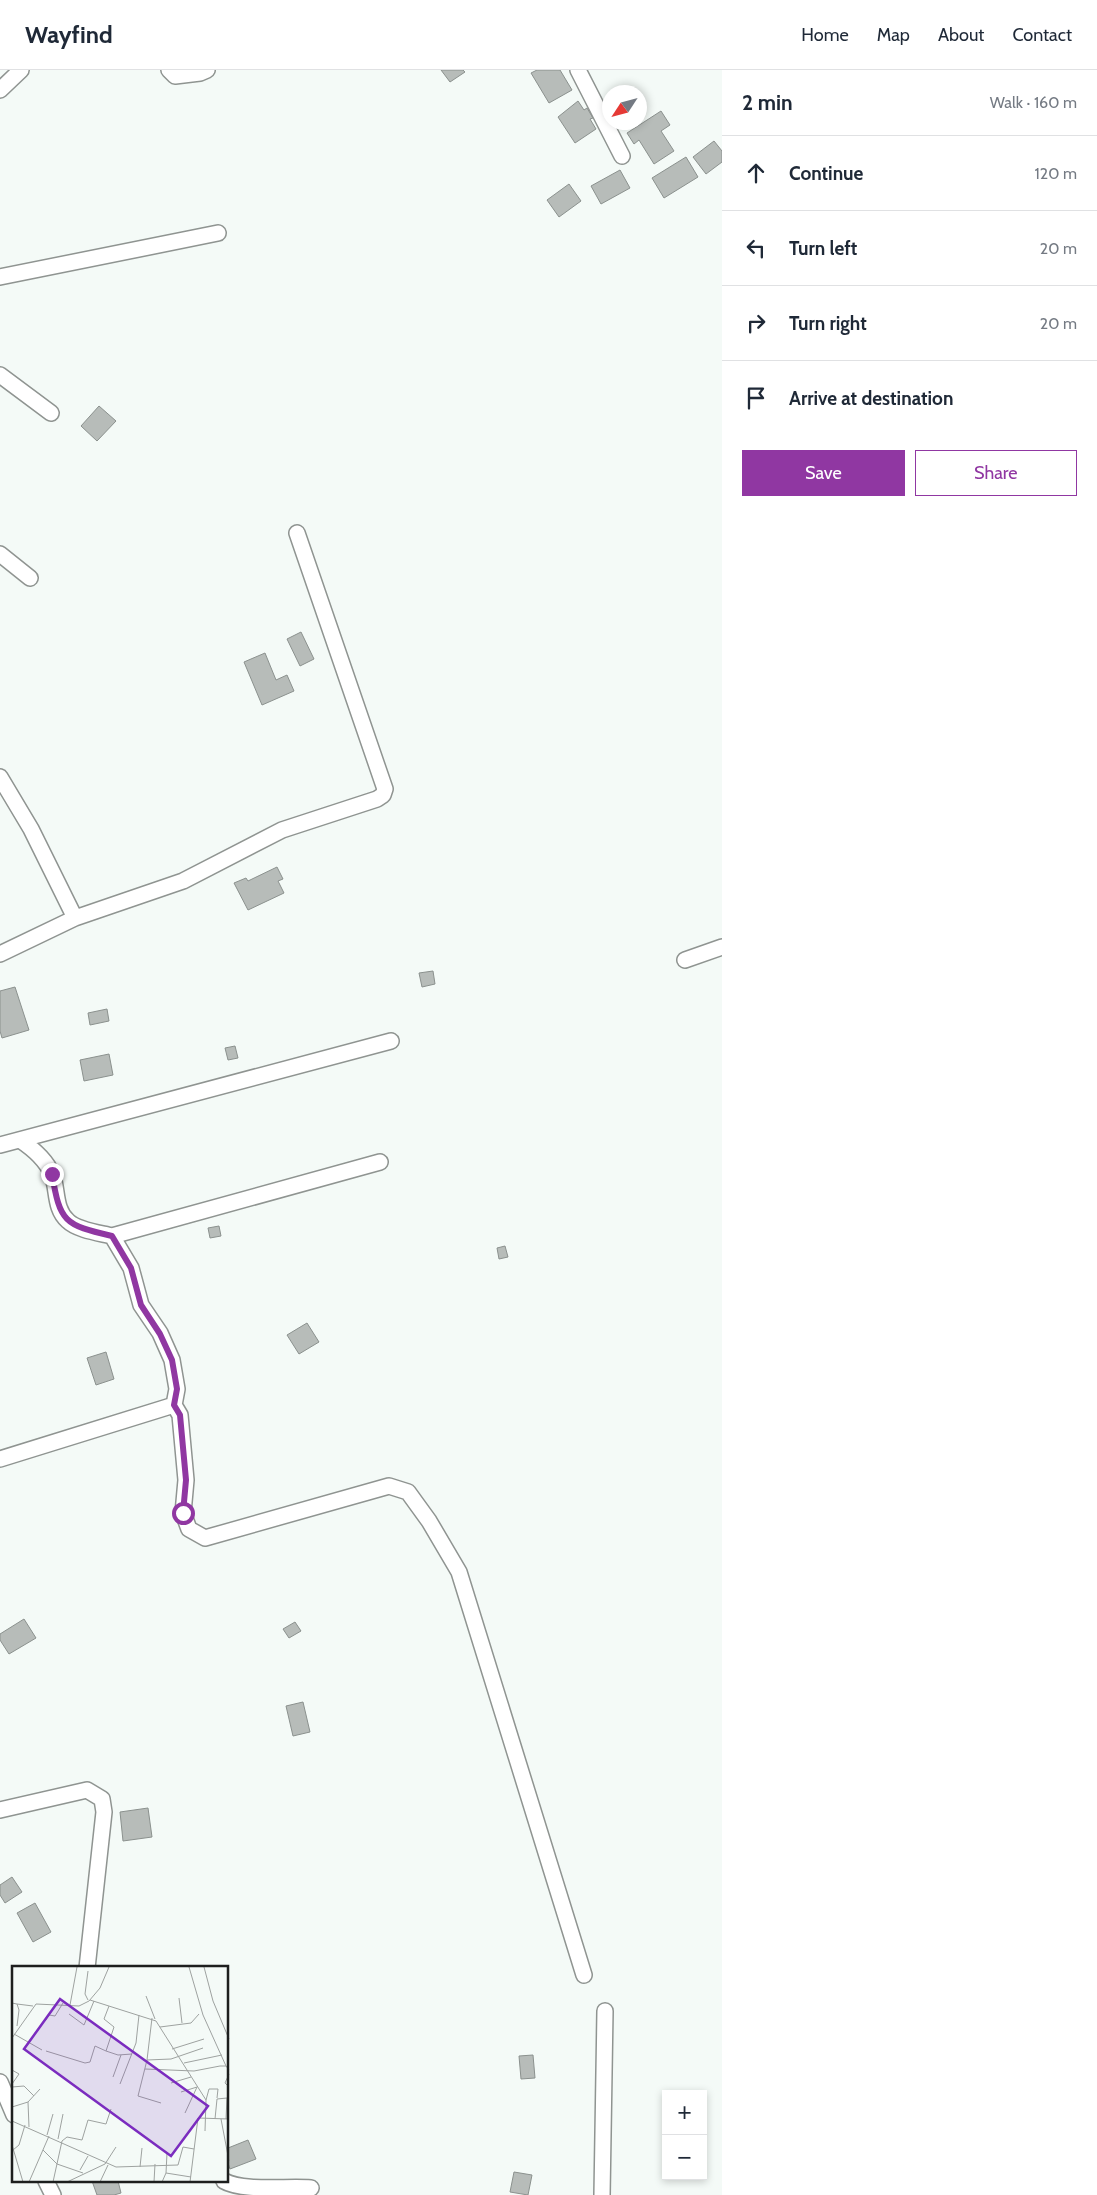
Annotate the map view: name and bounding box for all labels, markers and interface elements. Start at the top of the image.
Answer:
text: Wayfind [25,20,113,49]
text: Home [801,24,849,46]
text: Map [877,24,910,46]
text: About [938,24,984,46]
text: Contact [1012,24,1072,46]
north arrow [602,85,647,130]
text: 2 min [742,90,793,115]
text: Walk · 160 m [990,93,1077,112]
icon: ahead [742,159,770,187]
text: Continue [789,162,863,185]
text: 120 m [1035,164,1077,183]
icon: left [742,234,770,262]
text: Turn left [789,237,857,260]
text: 20 m [1040,239,1077,258]
icon: right [742,309,770,337]
text: Turn right [789,312,867,335]
text: 20 m [1040,314,1077,333]
icon: arrive [742,384,770,412]
text: Arrive at destination [789,387,953,410]
button: Save [742,450,905,496]
button: Share [915,450,1077,496]
route end [41,1163,64,1186]
route start [172,1502,195,1525]
inset map [12,1966,229,2182]
map controls [662,2090,707,2180]
button: + [662,2090,707,2135]
button: − [662,2135,707,2180]

